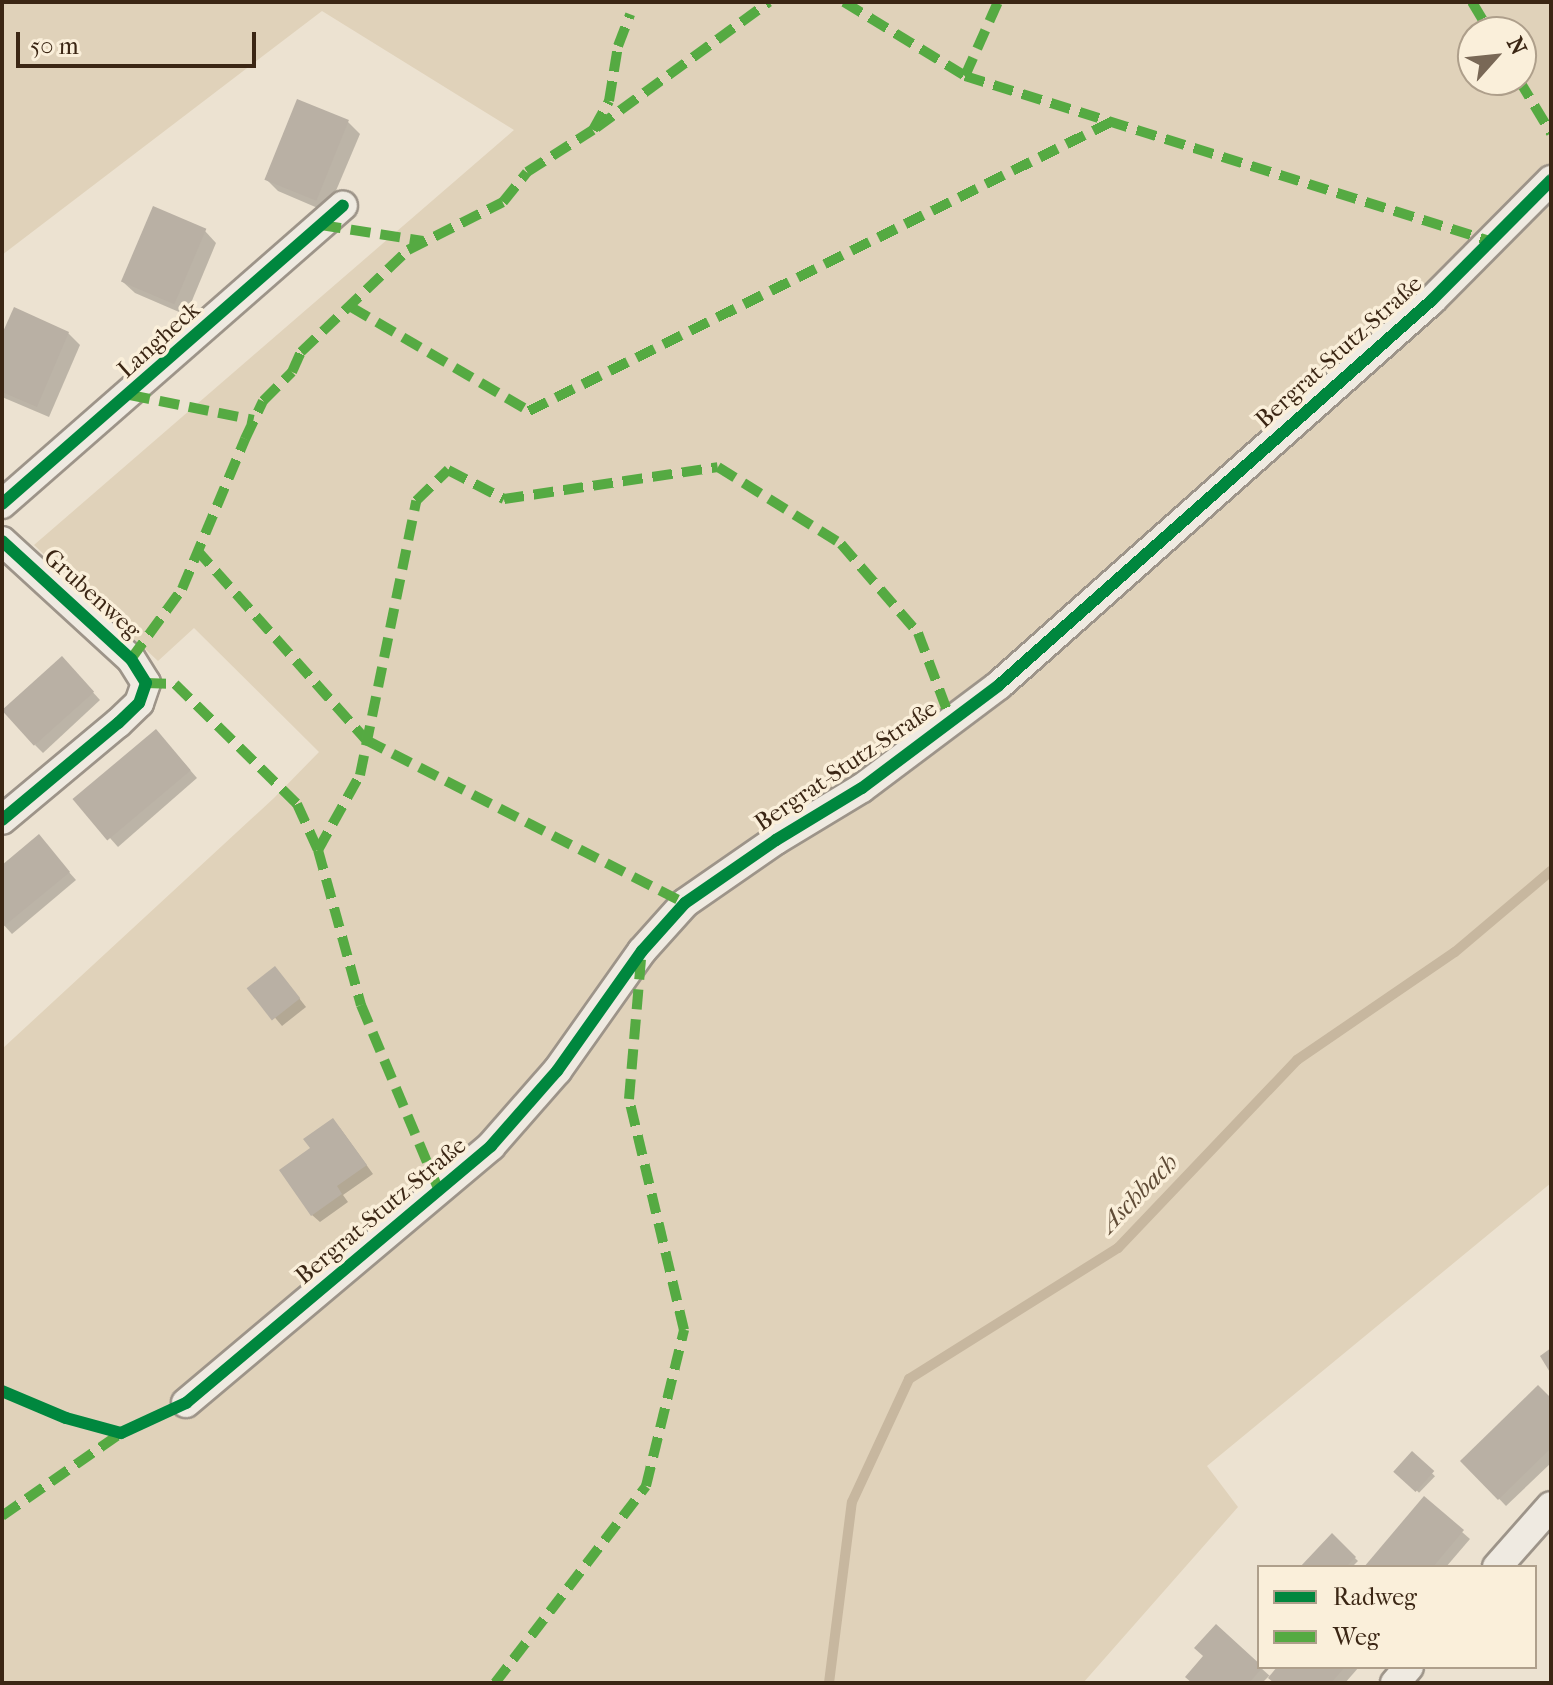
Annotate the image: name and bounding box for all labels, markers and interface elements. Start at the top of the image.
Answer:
scale bar [20,16,260,66]
north arrow [1457,16,1537,96]
text: 50 m [30,32,79,60]
text: N [1501,33,1532,59]
street label: Bergrat-Stutz-Straße [1250,270,1428,434]
street label: Langheck [112,296,206,384]
street label: Grubenweg [38,543,146,645]
street label: Bergrat-Stutz-Straße [749,694,943,838]
street label: Bergrat-Stutz-Straße [290,1131,472,1291]
water label: Aschbach [1093,1147,1185,1239]
legend [1257,1565,1537,1669]
text: Radweg [1333,1583,1417,1611]
text: Weg [1333,1623,1380,1651]

